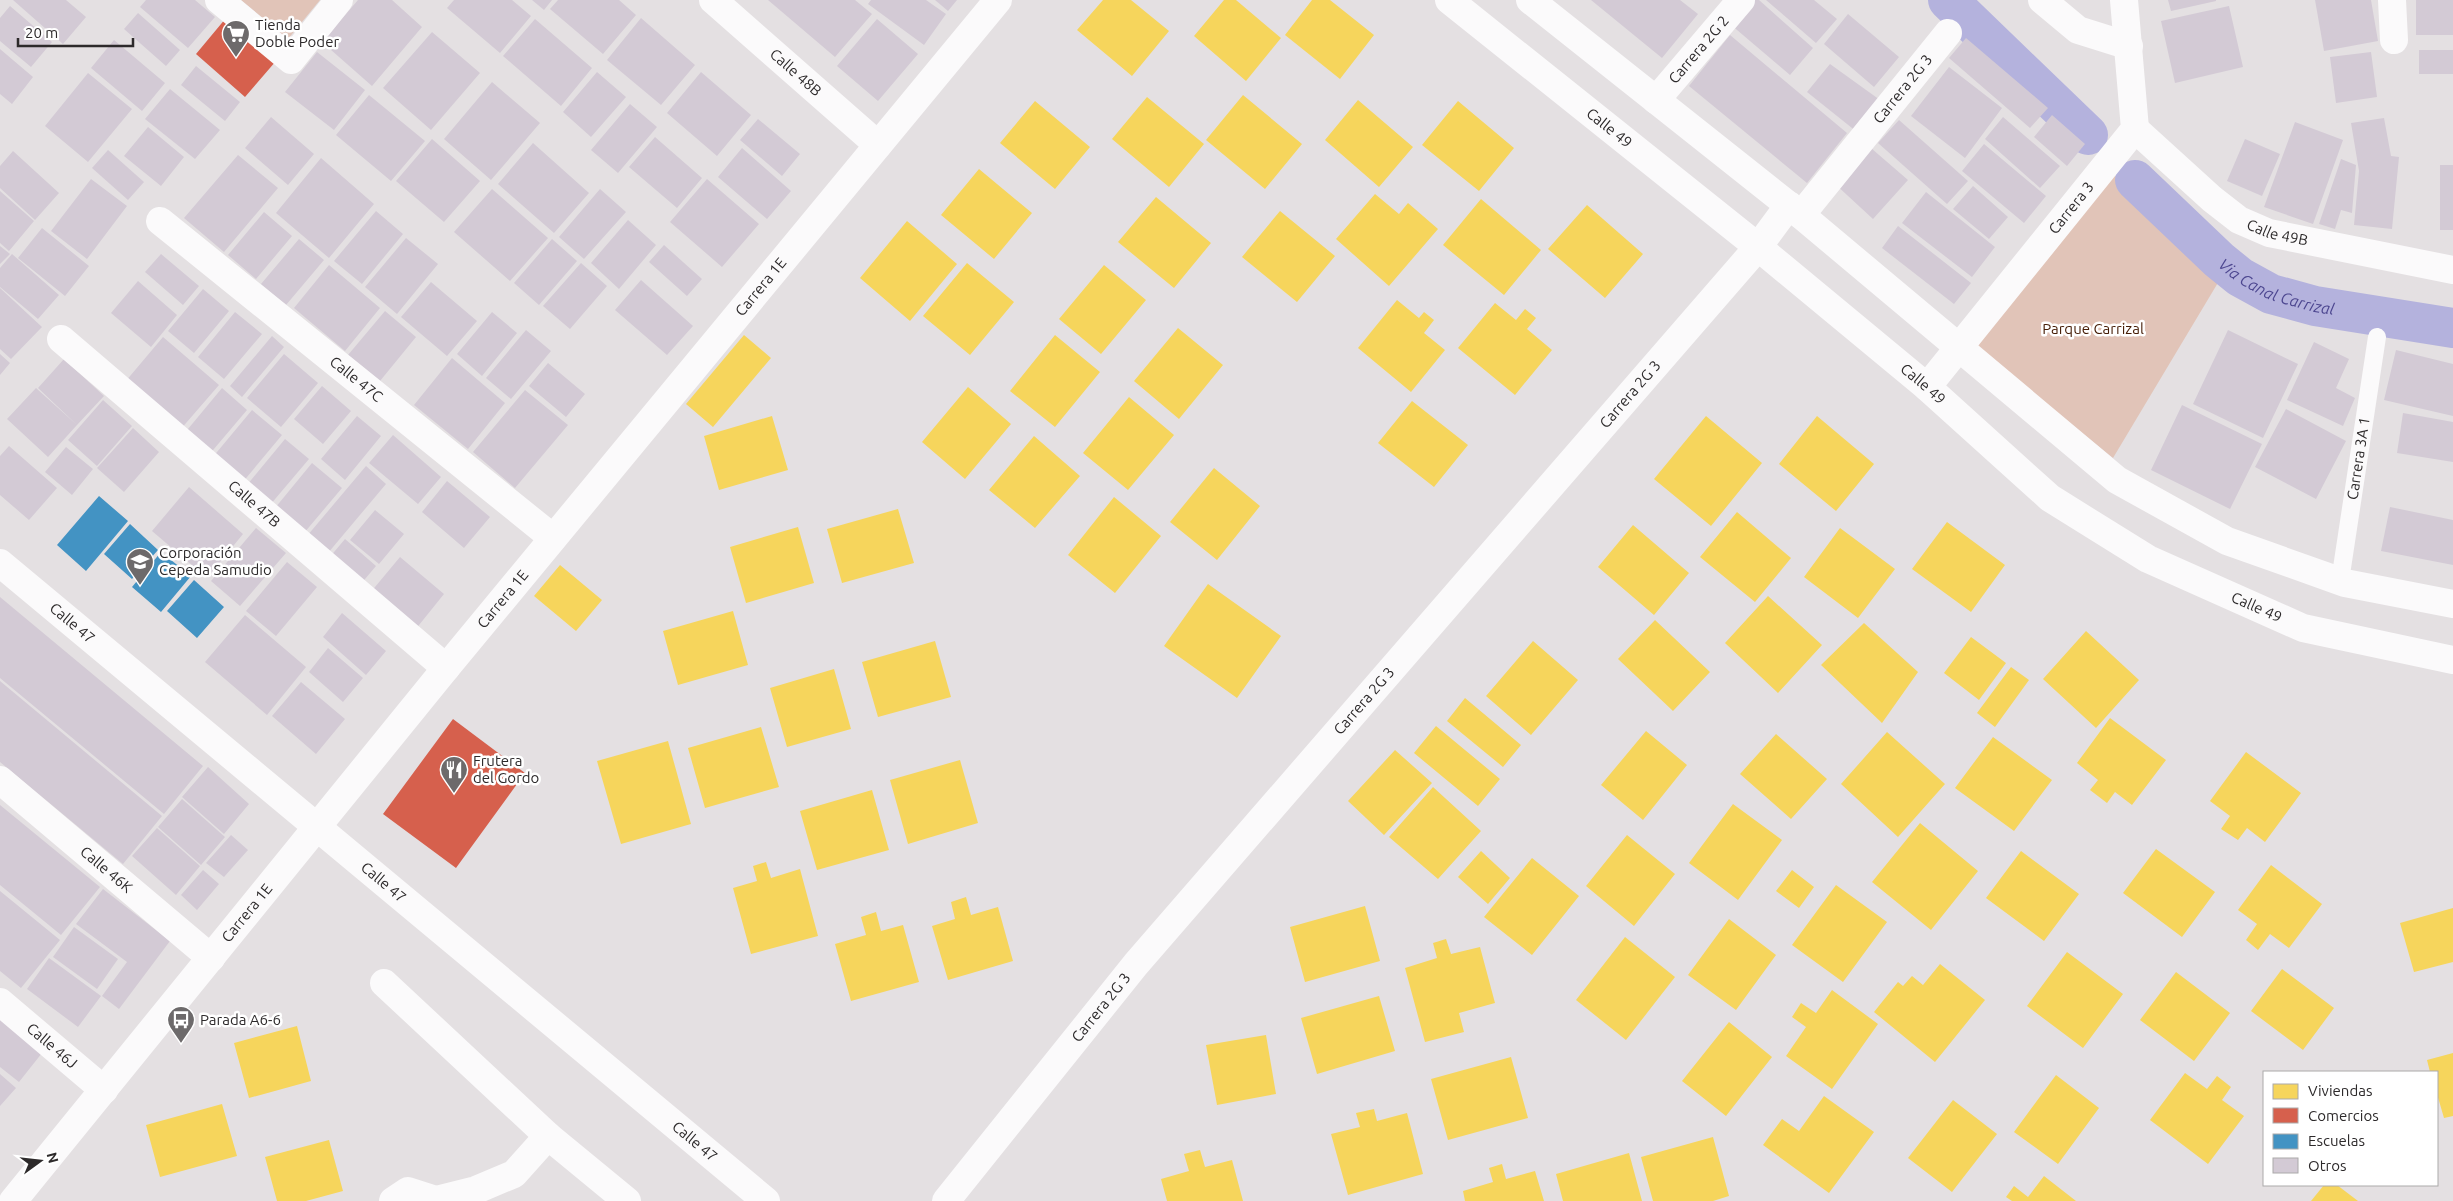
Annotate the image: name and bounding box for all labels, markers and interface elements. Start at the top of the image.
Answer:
street label: Carrera 2G 2 [1665,12,1732,87]
scale bar [18,15,132,47]
place label: Tienda Doble Poder [255,16,339,50]
supermarket icon: Tienda Doble Poder [221,19,251,58]
text: 20 m [25,24,58,41]
street label: Calle 48B [767,45,825,99]
street label: Carrera 2G 3 [1869,51,1935,127]
street label: Calle 49 [1583,104,1636,151]
street label: Carrera 3 [2045,178,2097,237]
street label: Calle 49B [2244,215,2310,249]
street label: Carrera 1E [732,254,789,319]
water label: Via Canal Carrizal [2215,255,2336,318]
park label: Parque Carrizal [2042,320,2144,337]
street label: Calle 47C [327,353,386,405]
street label: Carrera 2G 3 [1596,357,1664,431]
street label: Calle 49 [1897,360,1949,407]
street label: Carrera 3A 1 [2343,416,2373,501]
street label: Calle 47B [225,477,284,531]
place label: Corporación Cepeda Samudio [159,544,272,578]
school or university icon: Corporación Cepeda Samudio [125,547,155,586]
street label: Carrera 1E [474,566,531,631]
street label: Calle 49 [2229,588,2285,626]
street label: Calle 47 [47,599,99,646]
street label: Carrera 2G 3 [1330,663,1398,738]
place label: Frutera del Gordo [473,752,539,786]
restaurant icon: Frutera del Gordo [439,755,469,794]
street label: Calle 46K [77,843,136,896]
street label: Calle 47 [358,858,410,906]
street label: Carrera 1E [218,880,275,945]
street label: Carrera 2G 3 [1068,969,1134,1045]
bus stop icon: Parada A6-6 [166,1005,196,1044]
place label: Parada A6-6 [200,1011,281,1028]
street label: Calle 46J [24,1019,81,1072]
legend [2263,1071,2438,1186]
text: Viviendas [2308,1082,2372,1099]
text: Comercios [2308,1107,2379,1124]
street label: Calle 47 [669,1118,721,1165]
text: Escuelas [2308,1132,2365,1149]
north arrow [15,1136,65,1186]
text: N [43,1151,62,1165]
text: Otros [2308,1157,2347,1174]

